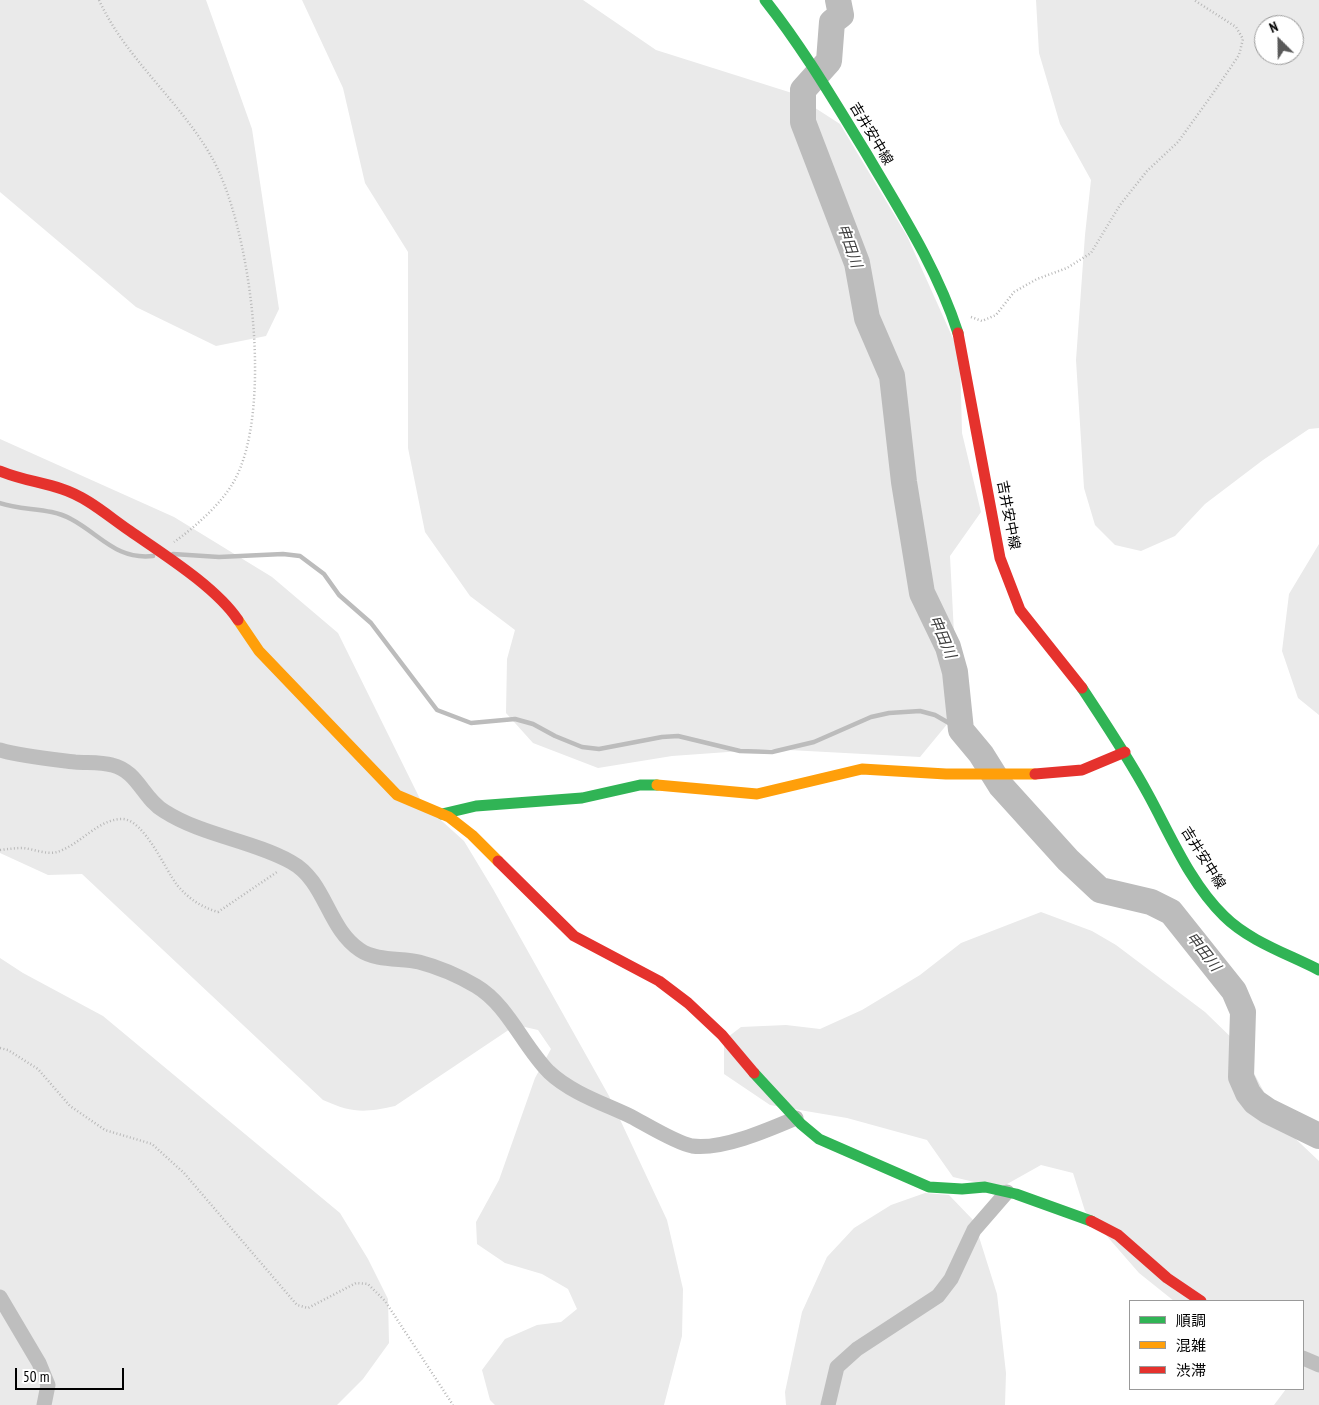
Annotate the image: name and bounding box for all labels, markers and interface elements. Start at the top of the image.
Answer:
north arrow [1254,15,1304,65]
text: N [1267,17,1281,37]
street label: 吉井安中線 [846,100,896,168]
water label: 申田川 [833,222,865,270]
street label: 吉井安中線 [993,479,1023,551]
water label: 申田川 [925,613,959,661]
street label: 吉井安中線 [1177,824,1229,892]
water label: 申田川 [1182,929,1224,975]
legend [1129,1300,1304,1390]
text: 順調 [1176,1311,1206,1330]
text: 混雑 [1176,1336,1206,1355]
scale bar [18,1358,126,1390]
text: 渋滞 [1176,1361,1206,1380]
text: 50 m [23,1367,49,1386]

